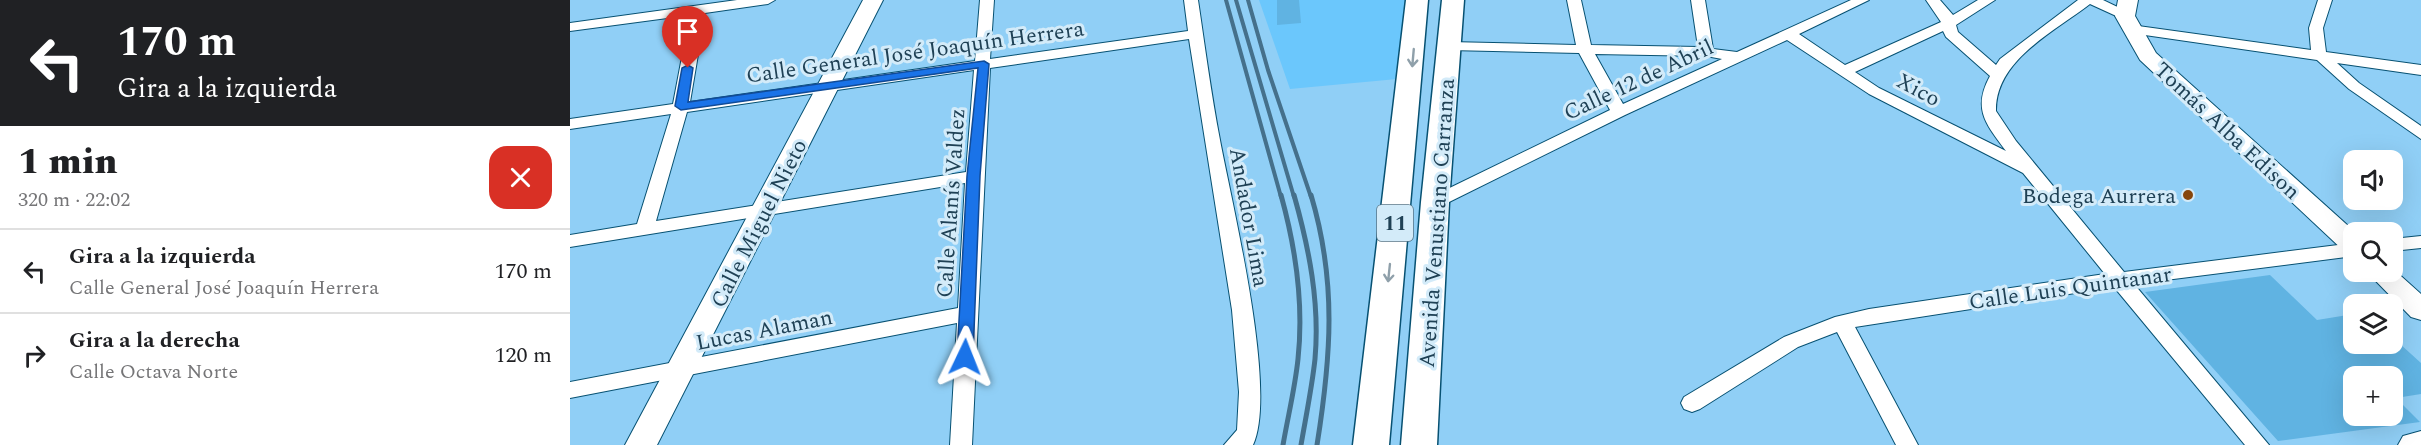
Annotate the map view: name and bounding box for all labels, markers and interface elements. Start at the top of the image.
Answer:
pin [662,6,713,68]
text: 170 m [117,11,236,74]
street label: Calle General José Joaquín Herrera [744,12,1087,93]
icon: arrive [671,15,704,48]
icon: left [18,24,96,102]
street label: Calle 12 de Abril [1558,31,1719,130]
one-way arrow [1407,48,1418,68]
street label: Tomás Alba Edison [2146,54,2307,208]
street label: Xico [1890,65,1946,116]
text: Gira a la izquierda [117,68,337,110]
street label: Avenida Venustiano Carranza [1411,77,1464,369]
street label: Calle Alanís Valdez [928,107,975,299]
street label: Calle Miguel Nieto [703,134,816,314]
text: 1 min [18,135,118,190]
street label: Andador Lima [1220,145,1277,290]
button: close [489,146,552,209]
map controls [2343,150,2403,426]
button: sound [2343,150,2403,210]
place label: Bodega Aurrera [2022,180,2176,213]
text: 320 m · 22:02 [18,185,130,215]
marker: Bodega Aurrera [2181,188,2195,202]
road number: 11 [1377,205,1413,241]
button: search [2343,222,2403,282]
text: Gira a la izquierda [69,240,256,273]
icon: left [18,255,51,288]
text: 170 m [495,255,552,288]
street label: Calle Luis Quintanar [1967,258,2174,319]
one-way arrow [1383,263,1394,282]
text: Calle General José Joaquín Herrera [69,273,379,303]
button: layers [2343,294,2403,354]
street label: Lucas Alaman [693,301,835,360]
text: Gira a la derecha [69,324,240,357]
position arrow [933,325,997,389]
icon: right [18,339,51,372]
text: 120 m [495,339,552,372]
text: Calle Octava Norte [69,357,238,387]
button: + [2343,366,2403,426]

